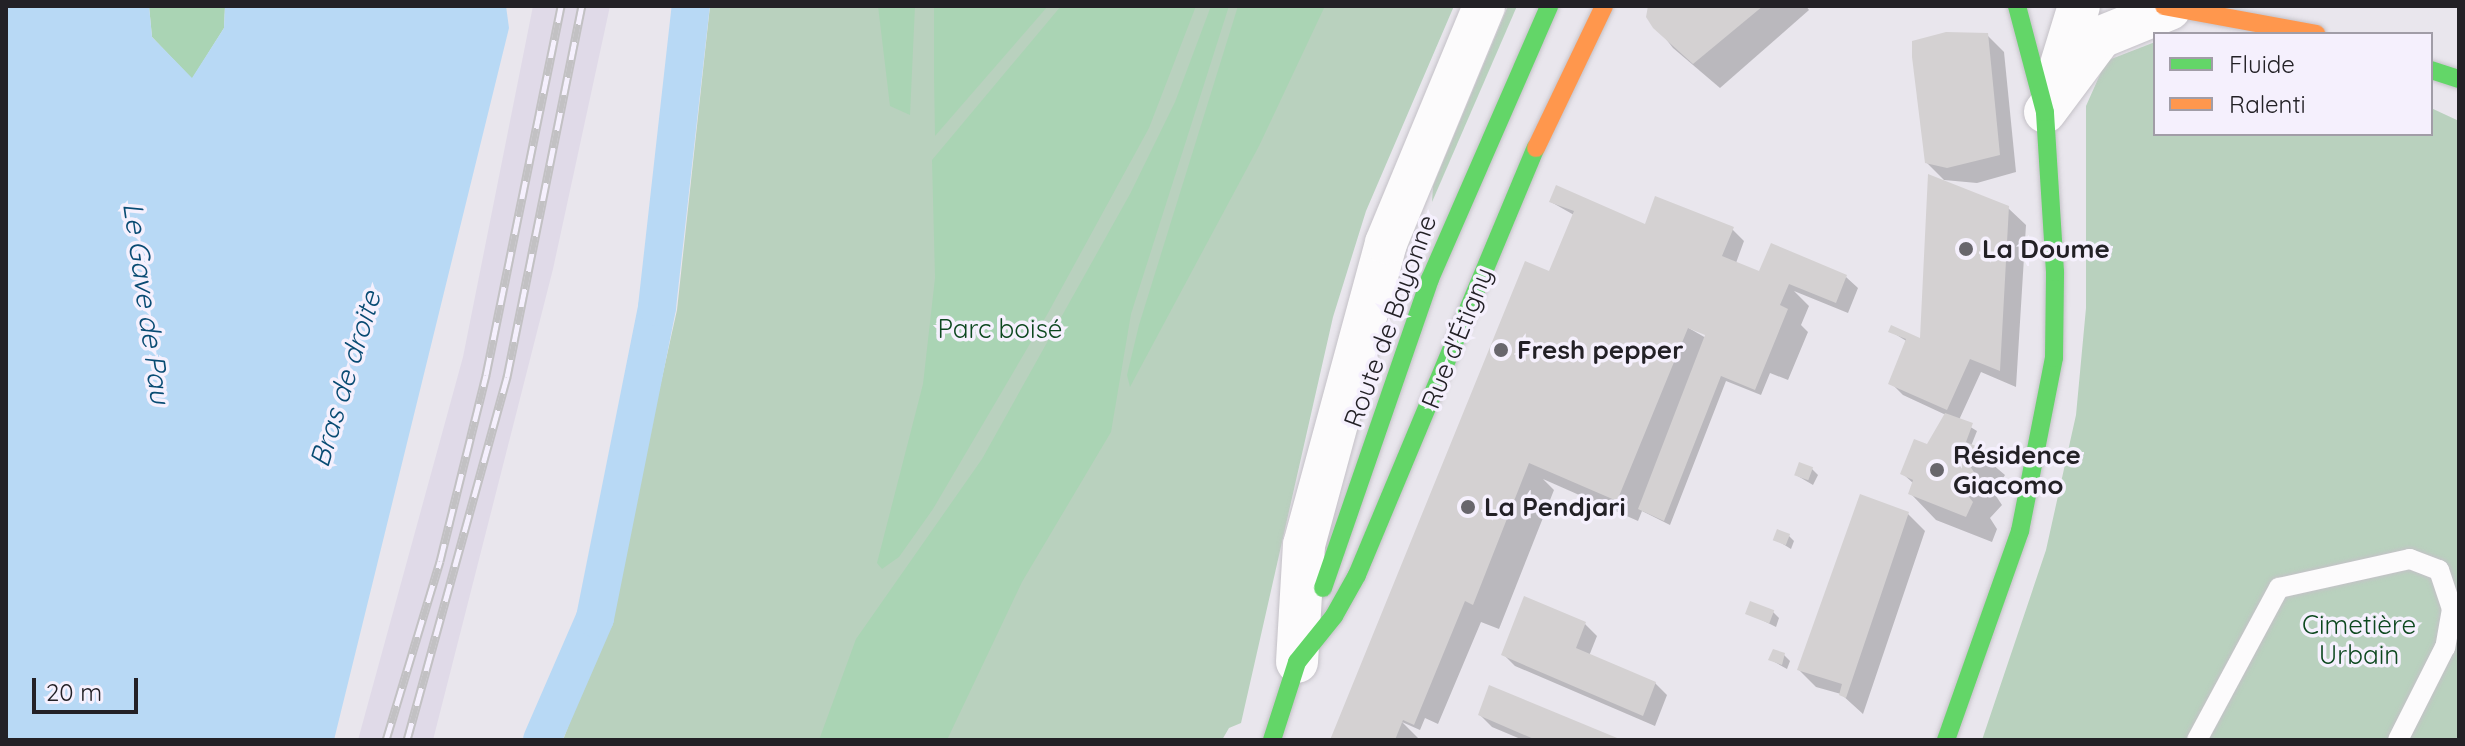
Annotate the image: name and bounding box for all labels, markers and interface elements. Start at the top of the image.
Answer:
legend [2153,32,2433,136]
text: Fluide [2229,49,2295,79]
text: Ralenti [2229,89,2306,119]
water label: Le Gave de Pau [116,200,178,406]
street label: Route de Bayonne [1337,211,1443,431]
place label: La Doume [1982,233,2110,265]
marker: La Doume [1957,240,1975,258]
street label: Rue d'Étigny [1415,263,1499,413]
water label: Bras de droite [302,287,388,471]
park label: Parc boisé [937,313,1063,345]
place label: Fresh pepper [1517,334,1683,366]
marker: Fresh pepper [1492,341,1510,359]
place label: Résidence Giacomo [1953,439,2081,500]
marker: Résidence Giacomo [1928,461,1946,479]
place label: La Pendjari [1484,491,1626,523]
marker: La Pendjari [1459,498,1477,516]
park label: Cimetière Urbain [2302,609,2416,670]
scale bar [36,662,142,712]
text: 20 m [46,677,102,707]

